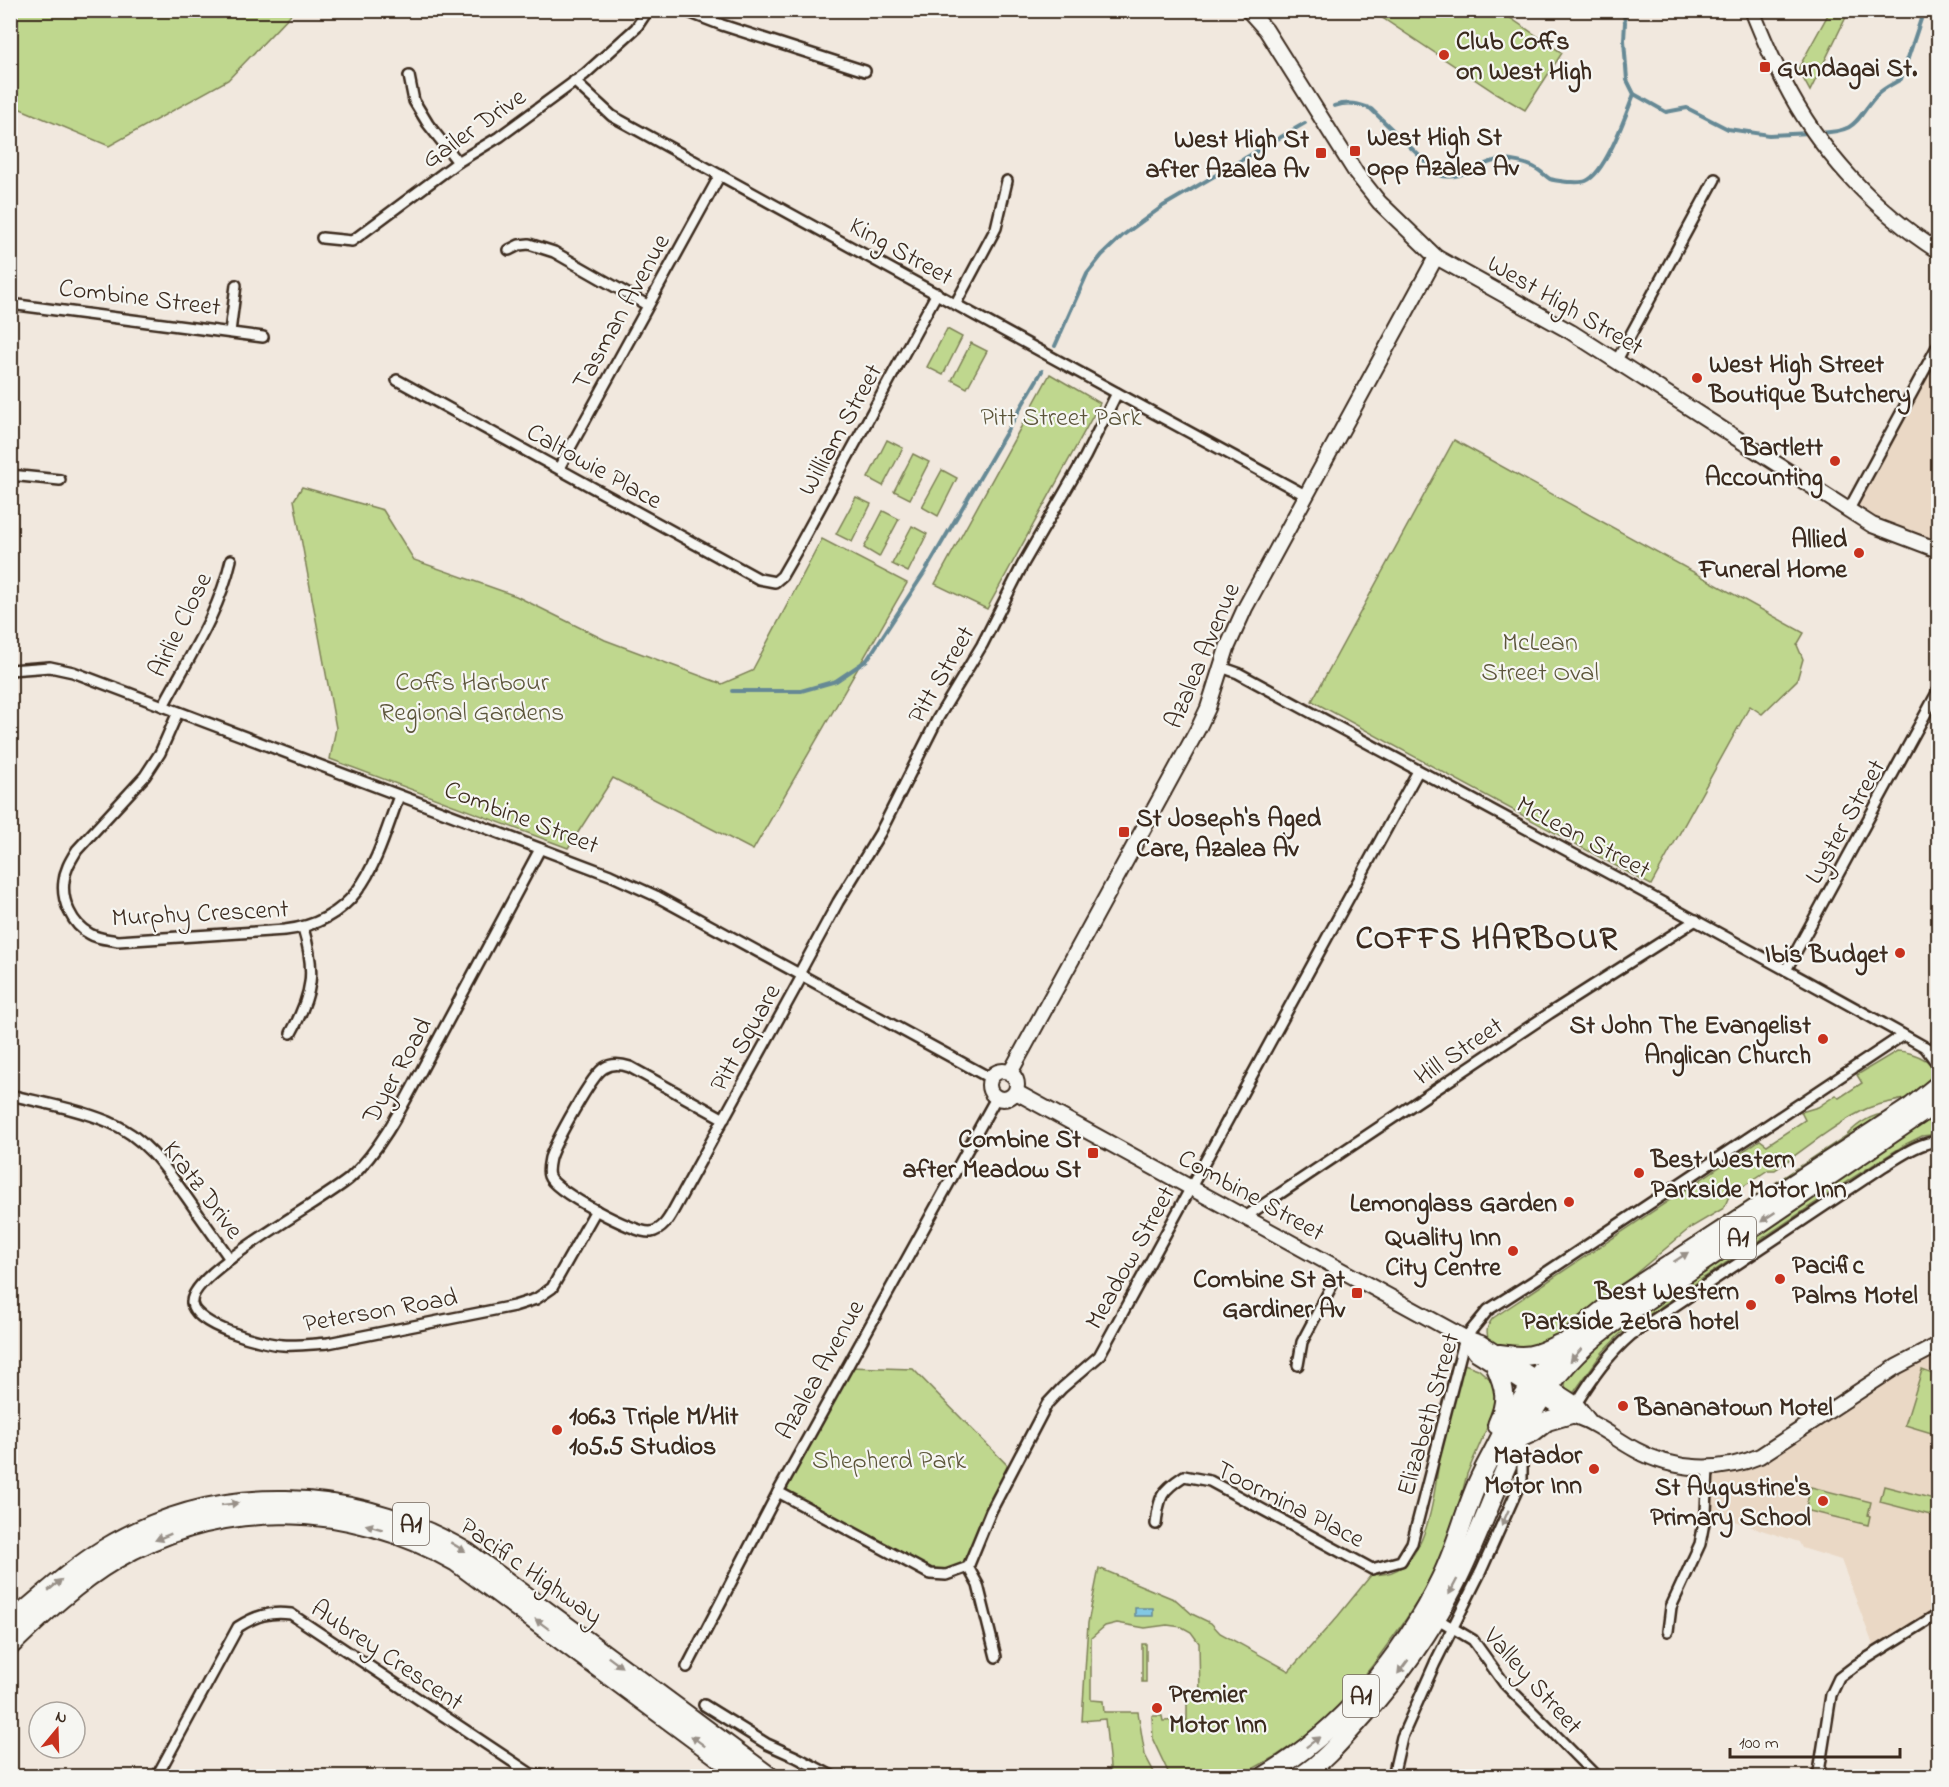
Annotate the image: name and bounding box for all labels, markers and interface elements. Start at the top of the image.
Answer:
place label: Club Coffs on West High [1456,24,1592,93]
marker: Club Coffs on West High [1437,48,1451,62]
place label: Gundagai St. [1777,51,1918,90]
marker: Gundagai St. [1758,60,1772,74]
street label: Gailer Drive [415,79,535,179]
place label: West High St opp Azalea Av [1367,120,1520,188]
place label: West High St after Azalea Av [1145,122,1310,190]
marker: West High St opp Azalea Av [1348,144,1362,158]
marker: West High St after Azalea Av [1314,146,1328,160]
street label: King Street [842,208,960,297]
street label: Tasman Avenue [564,227,681,398]
street label: West High Street [1479,246,1650,367]
street label: Combine Street [56,270,223,328]
place label: West High Street Boutique Butchery [1708,347,1911,415]
street label: William Street [790,357,894,503]
marker: West High Street Boutique Butchery [1690,371,1704,385]
park label: Pitt Street Park [980,400,1142,438]
street label: Caltowie Place [519,415,669,521]
place label: Bartlett Accounting [1705,430,1823,499]
marker: Bartlett Accounting [1828,454,1842,468]
place label: Allied Funeral Home [1697,522,1848,590]
marker: Allied Funeral Home [1852,546,1866,560]
street label: Airlie Close [140,566,224,684]
street label: Azalea Avenue [1156,577,1252,735]
street label: Pitt Street [899,619,986,732]
park label: McLean Street Oval [1481,625,1599,693]
park label: Coffs Harbour Regional Gardens [380,665,564,733]
street label: Lyster Street [1797,753,1897,892]
street label: Combine Street [438,772,604,866]
street label: McLean Street [1509,787,1657,890]
place label: St Joseph's Aged Care, Azalea Av [1136,801,1322,869]
marker: St Joseph's Aged Care, Azalea Av [1117,825,1131,839]
street label: Murphy Crescent [111,891,290,939]
district label: COFFS HARBOUR [1356,917,1619,964]
place label: Ibis Budget [1765,937,1888,976]
marker: Ibis Budget [1893,946,1907,960]
street label: Pitt Square [701,977,792,1099]
street label: Hill Street [1407,1008,1512,1096]
place label: St John The Evangelist Anglican Church [1570,1008,1811,1077]
street label: Dyer Road [353,1011,444,1132]
marker: St John The Evangelist Anglican Church [1816,1032,1830,1046]
place label: Combine St after Meadow St [902,1122,1081,1190]
street label: Kratz Drive [152,1133,252,1248]
street label: Combine Street [1170,1141,1331,1253]
place label: Best Western Parkside Motor Inn [1650,1142,1847,1210]
marker: Combine St after Meadow St [1086,1146,1100,1160]
marker: Best Western Parkside Motor Inn [1632,1166,1646,1180]
street label: Meadow Street [1077,1180,1187,1337]
place label: Lemonglass Garden [1350,1186,1557,1225]
marker: Lemonglass Garden [1562,1195,1576,1209]
one-way arrow [1761,1211,1777,1223]
road number: A1 [1720,1217,1756,1259]
place label: Quality Inn City Centre [1385,1220,1502,1288]
marker: Quality Inn City Centre [1506,1244,1520,1258]
place label: Pacific Palms Motel [1792,1248,1918,1316]
one-way arrow [1673,1252,1689,1263]
place label: Combine St at Gardiner Av [1193,1262,1346,1330]
marker: Pacific Palms Motel [1773,1272,1787,1286]
place label: Best Western Parkside Zebra hotel [1522,1274,1739,1342]
street label: Peterson Road [300,1280,461,1344]
marker: Combine St at Gardiner Av [1350,1286,1364,1300]
street label: Azalea Avenue [767,1293,876,1448]
marker: Best Western Parkside Zebra hotel [1744,1298,1758,1312]
street label: Elizabeth Street [1388,1328,1471,1501]
one-way arrow [1570,1347,1583,1362]
place label: Bananatown Motel [1634,1390,1833,1428]
place label: 106.3 Triple M/Hit 105.5 Studios [569,1399,739,1467]
marker: Bananatown Motel [1616,1399,1630,1413]
marker: 106.3 Triple M/Hit 105.5 Studios [550,1423,564,1437]
place label: Matador Motor Inn [1484,1438,1583,1506]
park label: Shepherd Park [812,1443,967,1481]
street label: Toormina Place [1209,1452,1371,1560]
marker: Matador Motor Inn [1587,1462,1601,1476]
place label: St Augustine's Primary School [1650,1470,1811,1538]
marker: St Augustine's Primary School [1816,1494,1830,1508]
one-way arrow [220,1499,239,1508]
road number: A1 [393,1503,429,1545]
street label: Pacific Highway [451,1509,610,1636]
one-way arrow [1500,1510,1509,1527]
one-way arrow [365,1522,383,1531]
one-way arrow [153,1532,171,1542]
one-way arrow [450,1542,467,1552]
one-way arrow [47,1579,62,1592]
one-way arrow [1448,1579,1458,1596]
street label: Aubrey Crescent [302,1591,471,1722]
one-way arrow [534,1619,549,1631]
street label: Valley Street [1472,1619,1591,1744]
one-way arrow [608,1655,623,1667]
one-way arrow [1397,1659,1410,1675]
road number: A1 [1343,1675,1379,1717]
place label: Premier Motor Inn [1169,1677,1267,1745]
north arrow [27,1700,87,1760]
marker: Premier Motor Inn [1150,1701,1164,1715]
text: N [52,1705,70,1731]
scale bar [1730,1721,1900,1759]
text: 100 m [1739,1731,1779,1757]
one-way arrow [690,1736,705,1748]
one-way arrow [1304,1736,1320,1748]

